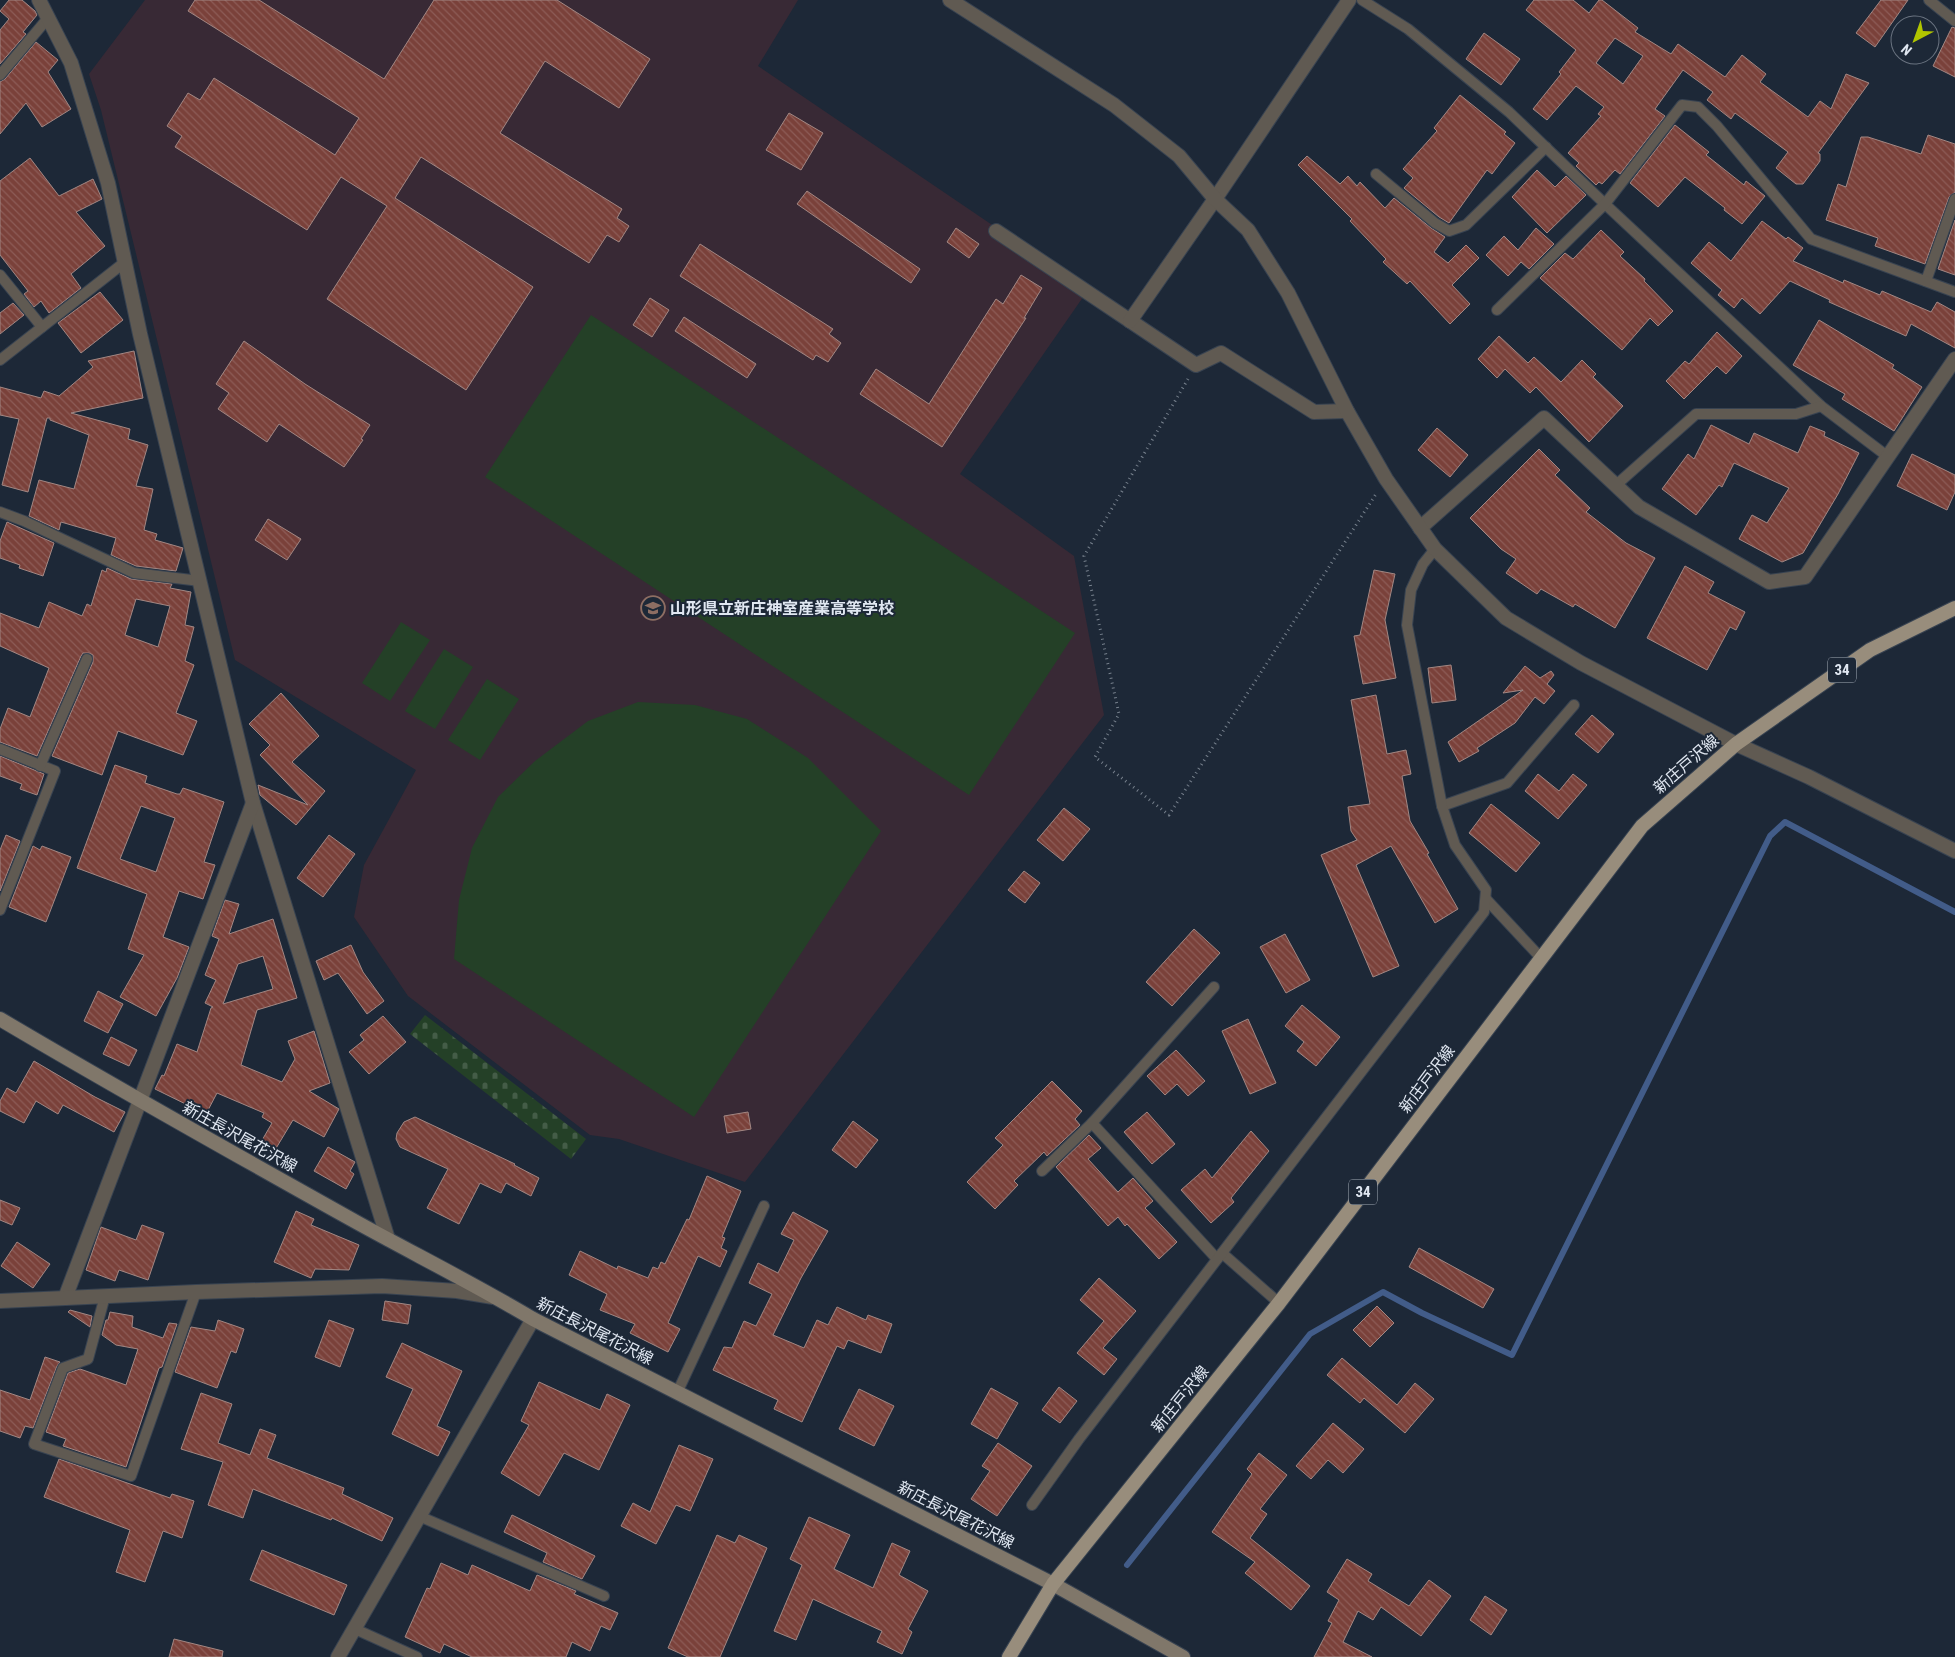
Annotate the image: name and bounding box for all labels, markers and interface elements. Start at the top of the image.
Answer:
north arrow [1890,15,1940,65]
text: N [1898,41,1915,59]
school or university icon: 山形県立新庄神室産業高等学校 [640,595,666,621]
place label: 山形県立新庄神室産業高等学校 [670,599,894,618]
road number: 34 [1828,658,1856,682]
street label: 新庄戸沢線 [1650,731,1722,797]
street label: 新庄戸沢線 [1395,1041,1459,1117]
street label: 新庄長沢尾花沢線 [179,1098,301,1176]
road number: 34 [1349,1180,1377,1204]
street label: 新庄長沢尾花沢線 [534,1293,656,1369]
street label: 新庄戸沢線 [1147,1362,1213,1436]
street label: 新庄長沢尾花沢線 [895,1477,1017,1553]

